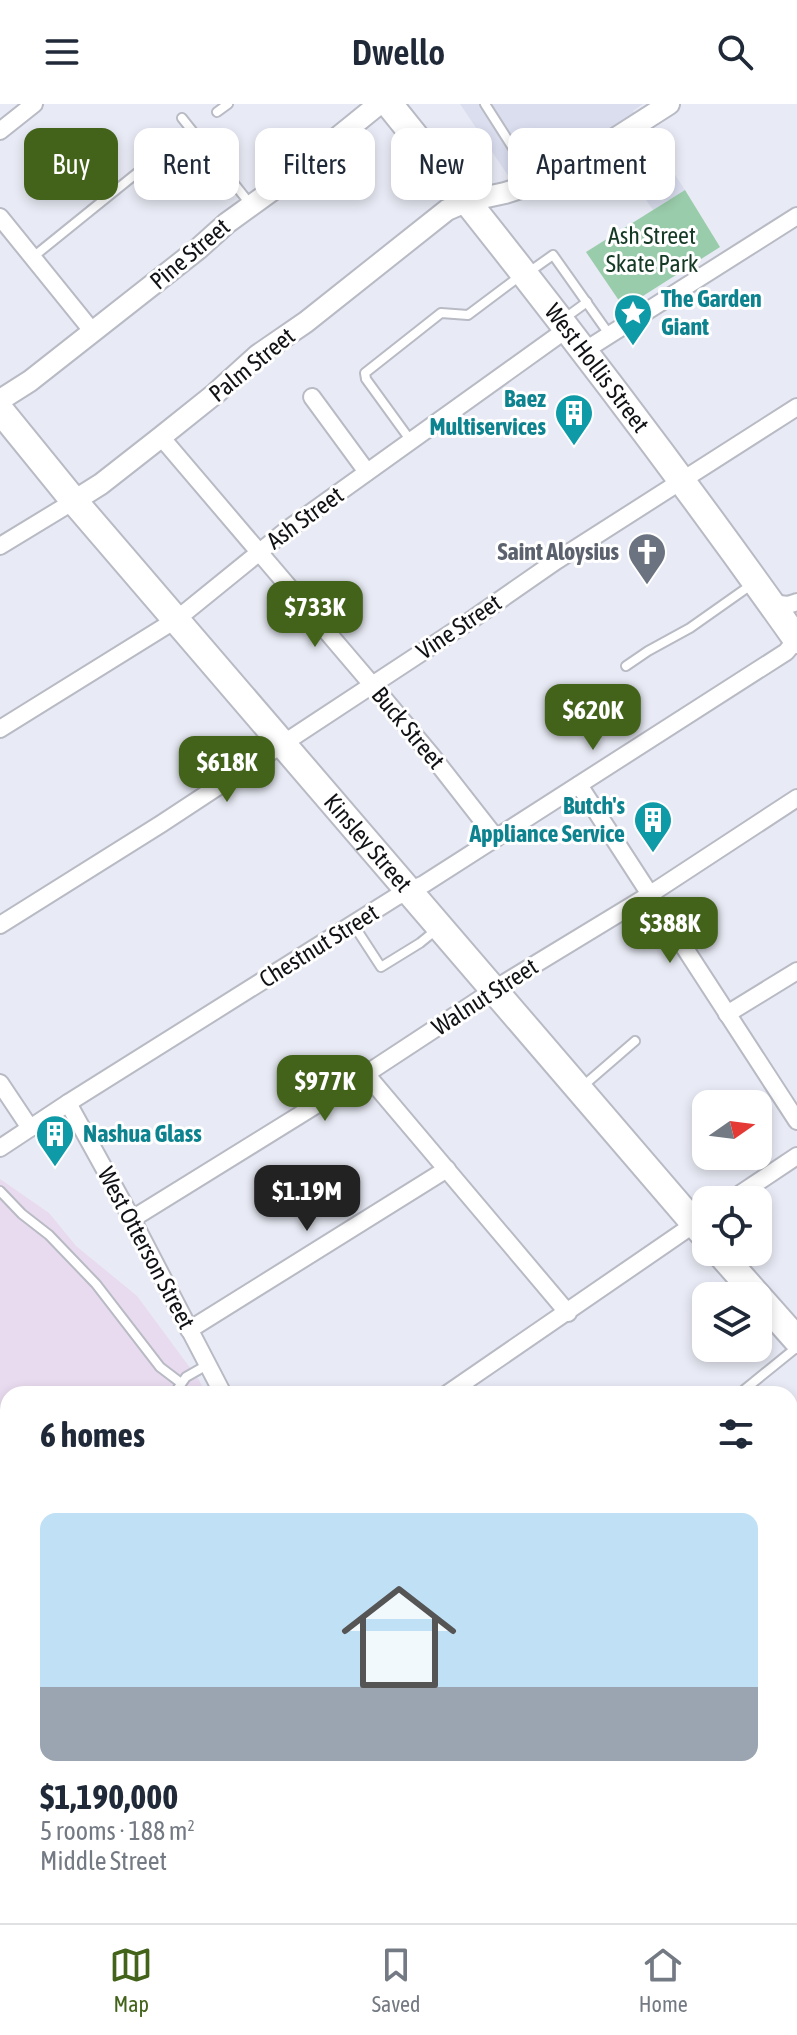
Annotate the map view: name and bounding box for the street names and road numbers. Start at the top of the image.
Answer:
street label: Pine Street [145,213,235,295]
street label: West Hollis Street [540,298,655,437]
street label: Palm Street [204,322,300,407]
street label: Ash Street [261,481,348,554]
street label: Vine Street [411,589,506,665]
street label: Buck Street [366,681,450,774]
street label: Kinsley Street [319,788,417,897]
street label: Chestnut Street [254,898,383,993]
street label: Walnut Street [427,952,543,1041]
street label: West Otterson Street [92,1162,200,1333]

